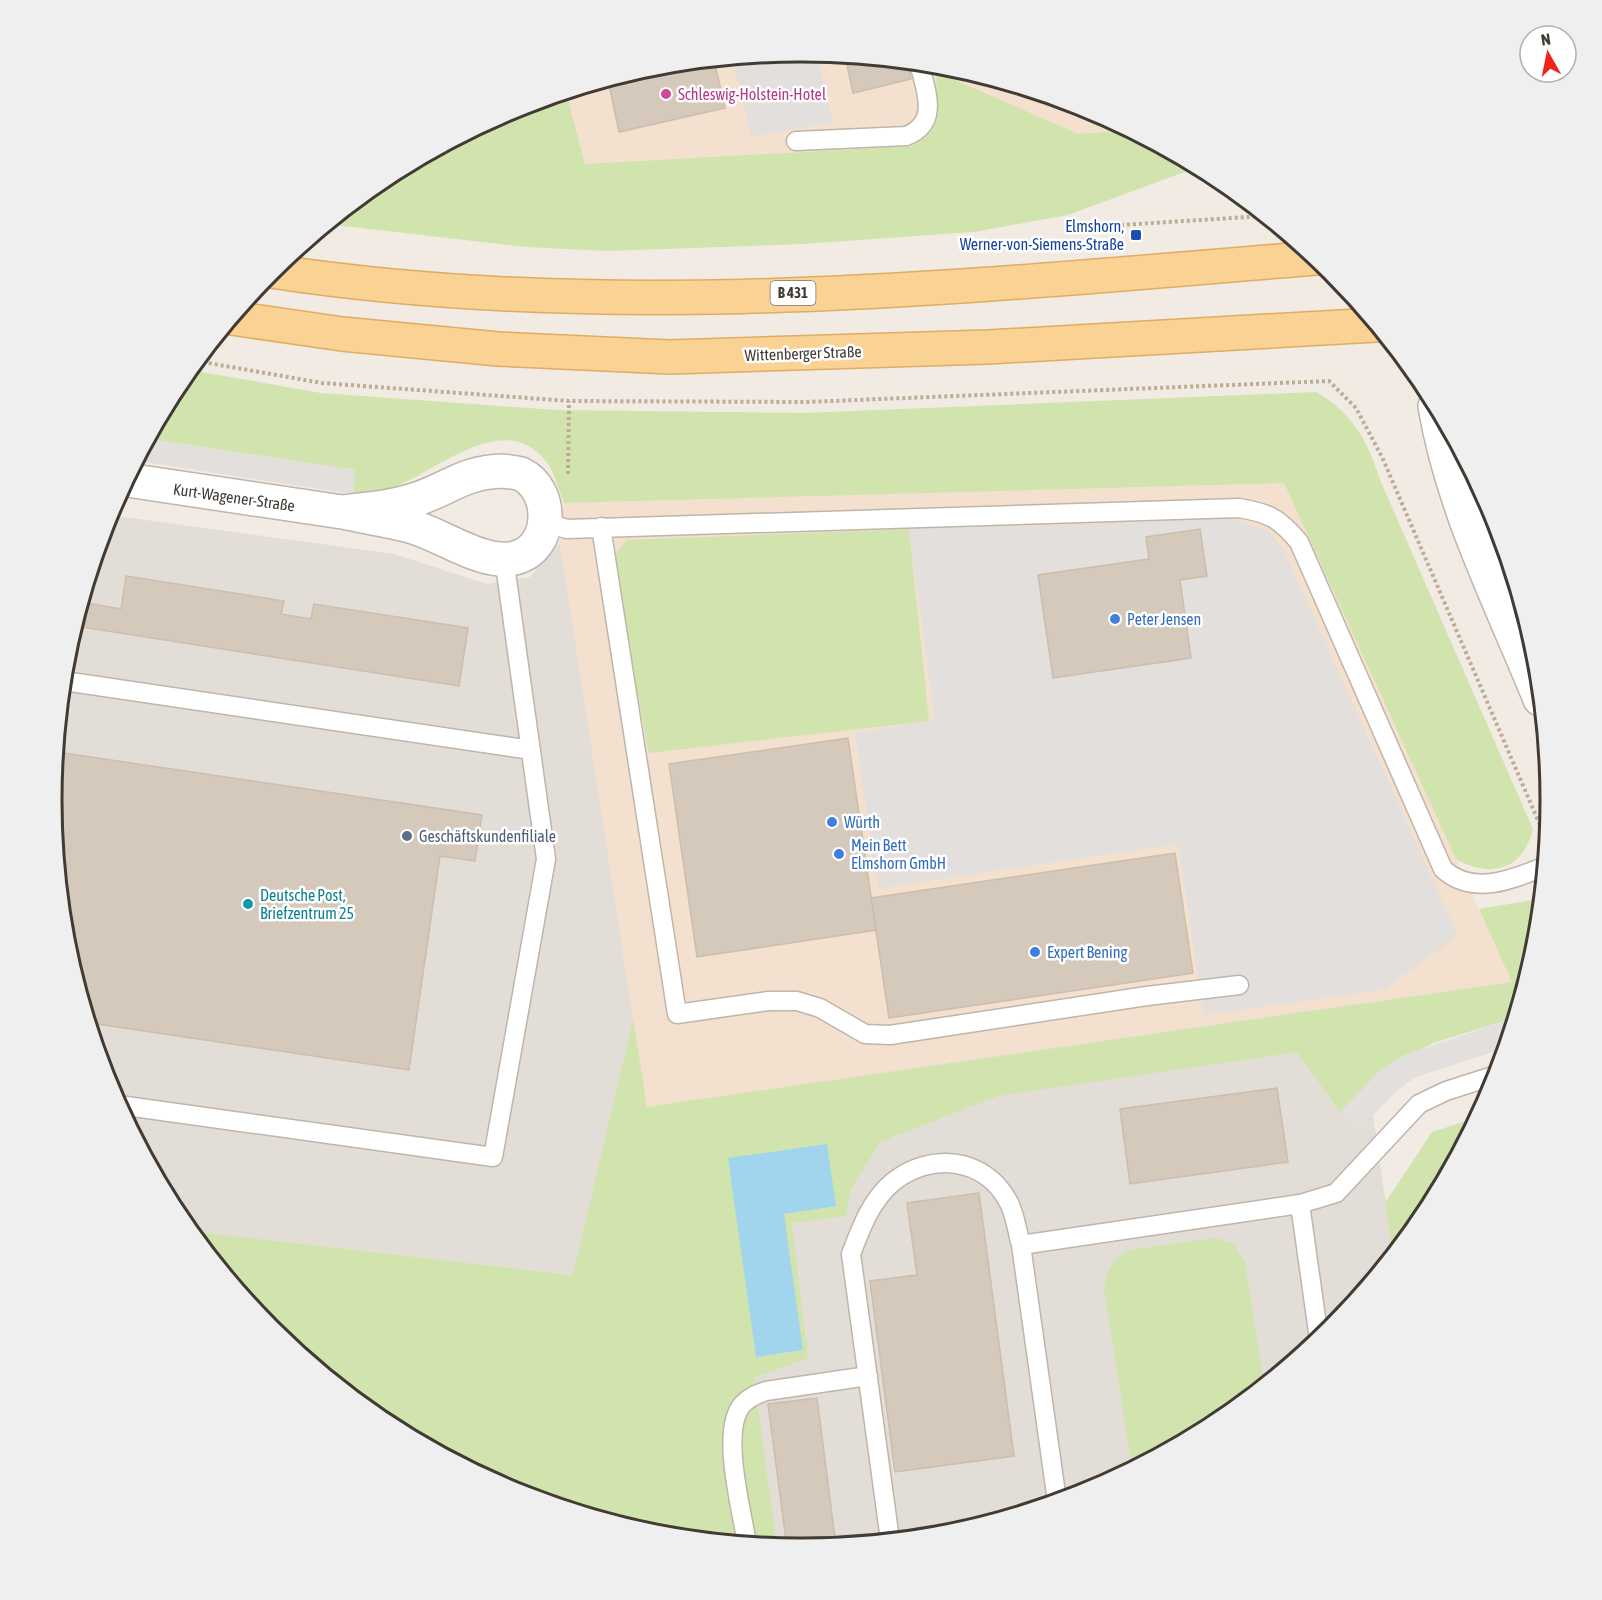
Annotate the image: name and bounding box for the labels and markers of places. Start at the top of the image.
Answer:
place label: Schleswig-Holstein-Hotel [678,85,827,104]
marker: Schleswig-Holstein-Hotel [659,87,673,101]
place label: Elmshorn, Werner-von-Siemens-Straße [960,217,1124,253]
marker: Elmshorn, Werner-von-Siemens-Straße [1129,228,1143,242]
place label: Peter Jensen [1127,610,1201,628]
marker: Peter Jensen [1108,612,1122,626]
place label: Würth [844,813,880,831]
marker: Würth [825,815,839,829]
place label: Geschäftskundenfiliale [419,827,556,845]
marker: Geschäftskundenfiliale [400,829,414,843]
place label: Mein Bett Elmshorn GmbH [851,836,946,872]
marker: Mein Bett Elmshorn GmbH [832,847,846,861]
place label: Deutsche Post, Briefzentrum 25 [260,886,354,922]
marker: Deutsche Post, Briefzentrum 25 [241,897,255,911]
place label: Expert Bening [1047,943,1128,962]
marker: Expert Bening [1028,945,1042,959]

